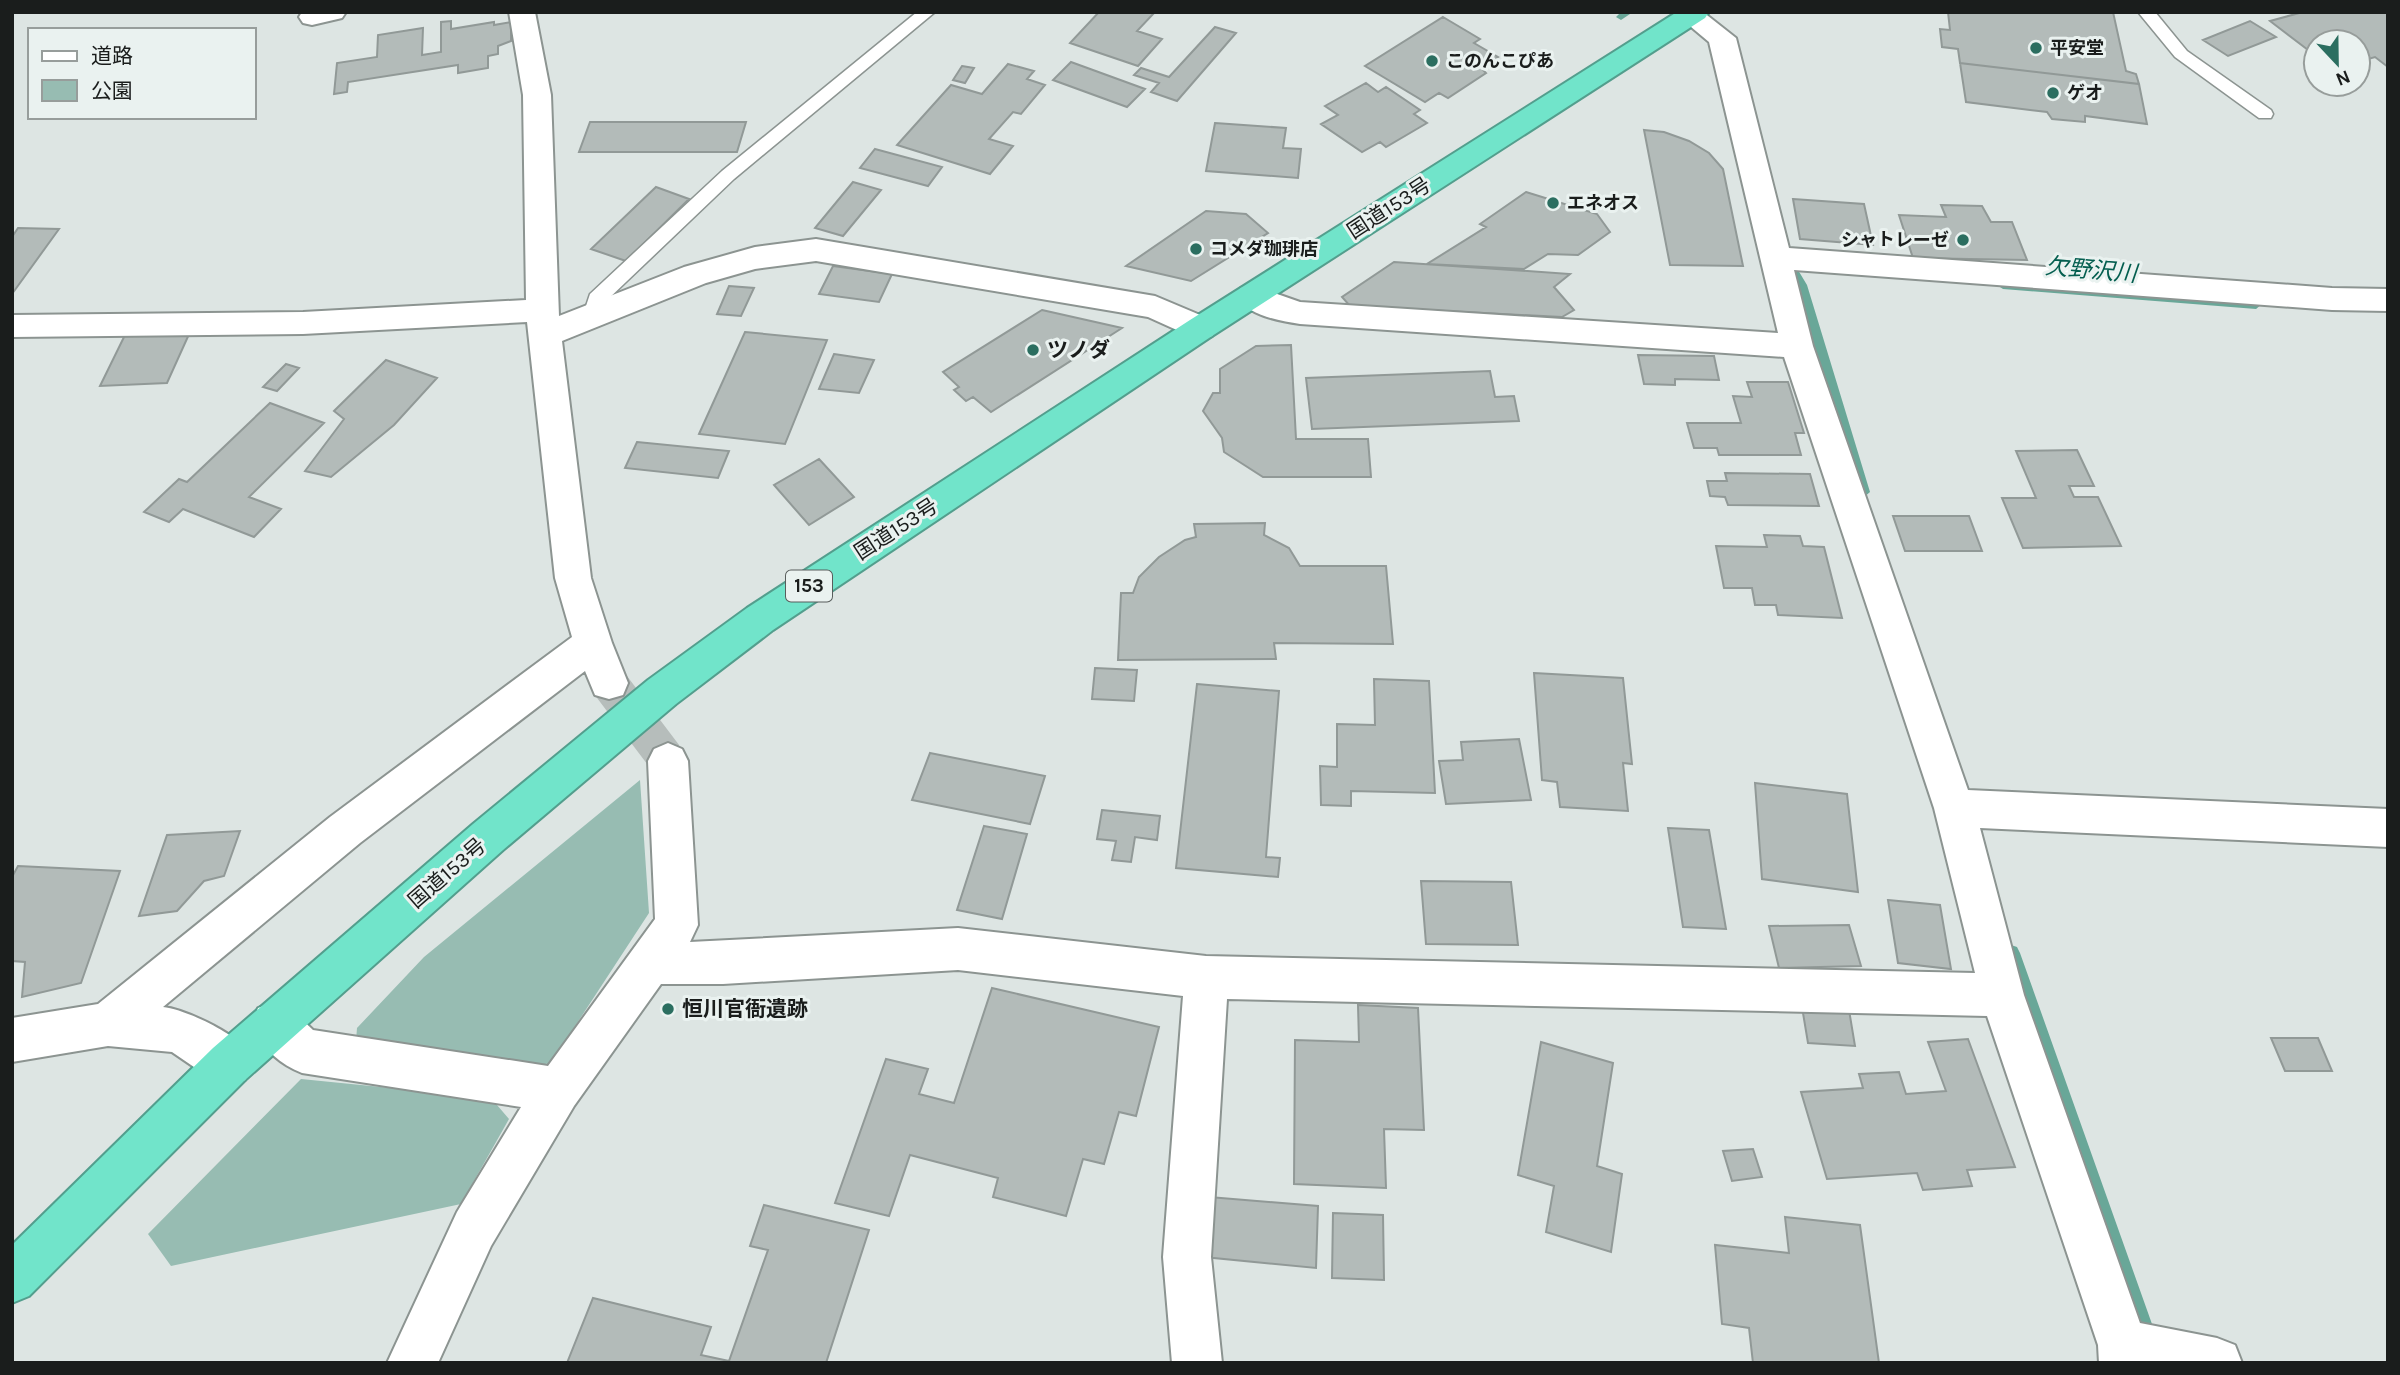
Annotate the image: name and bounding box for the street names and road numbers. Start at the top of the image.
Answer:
street label: 国道153号 [1343,172,1435,244]
street label: 国道153号 [850,493,942,565]
road number: 153 [786,570,832,601]
street label: 国道153号 [404,833,490,913]

